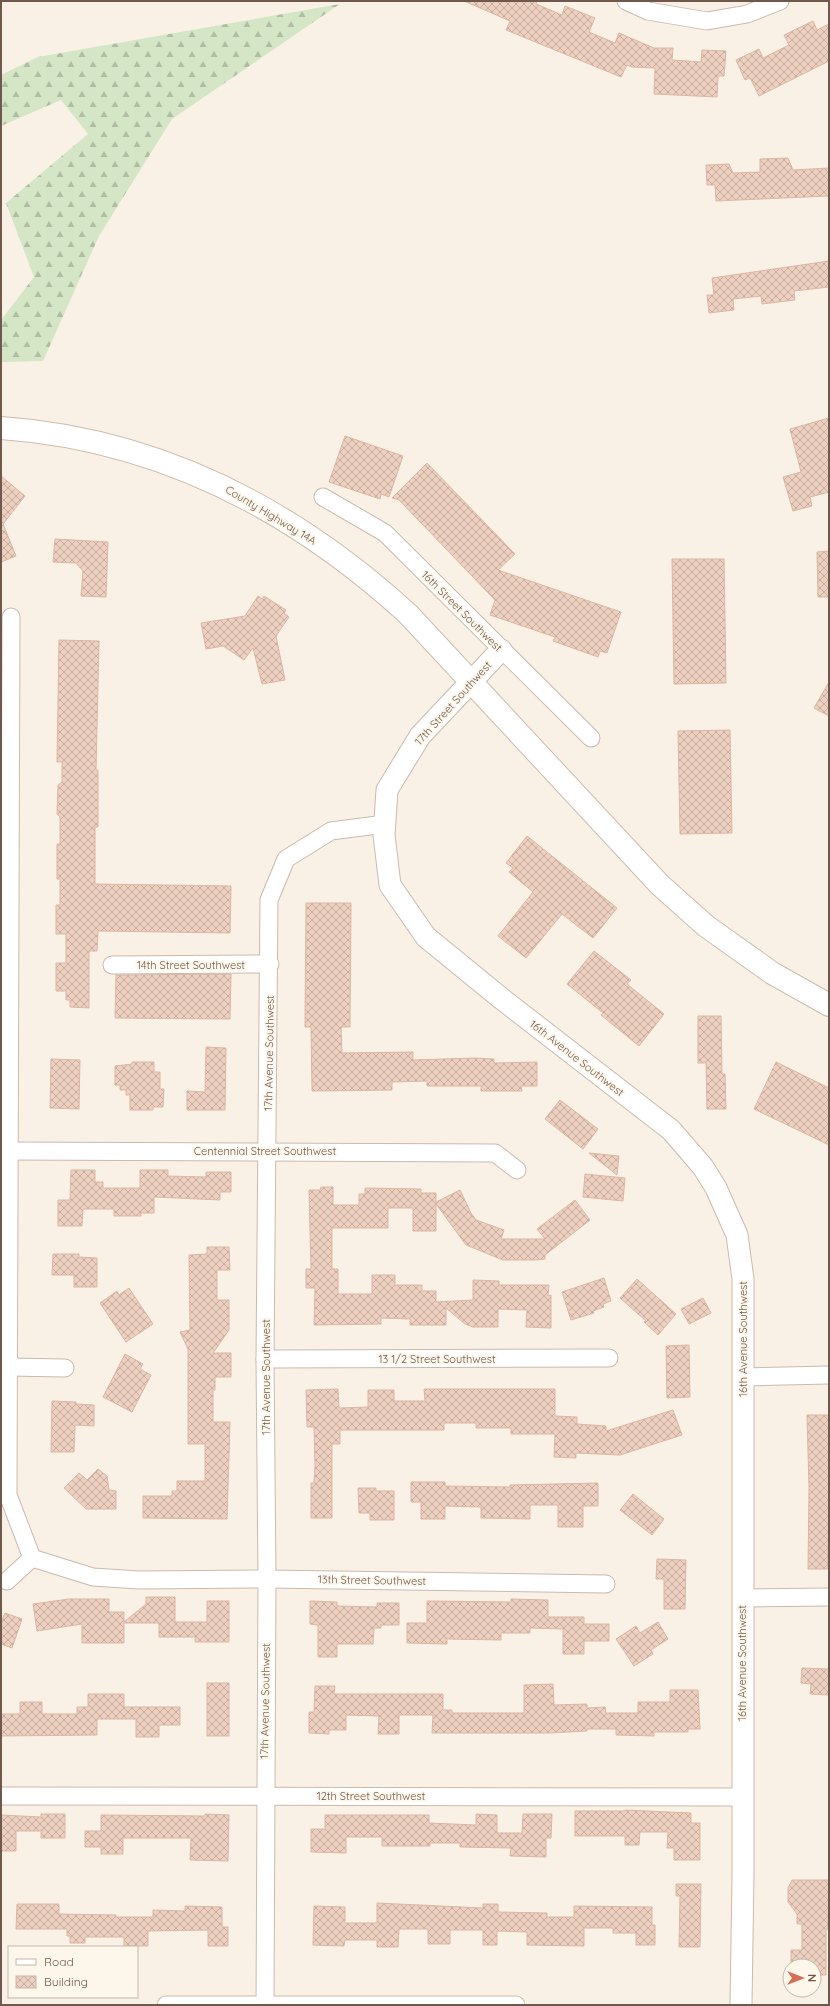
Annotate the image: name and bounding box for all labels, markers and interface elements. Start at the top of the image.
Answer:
street label: County Highway 14A [223,482,319,548]
street label: 16th Street Southwest [419,568,505,654]
street label: 17th Street Southwest [412,658,495,748]
street label: 14th Street Southwest [137,958,245,972]
street label: 17th Avenue Southwest [261,995,277,1111]
street label: 16th Avenue Southwest [527,1017,627,1099]
street label: Centennial Street Southwest [194,1144,336,1158]
street label: 16th Avenue Southwest [736,1281,750,1397]
street label: 17th Avenue Southwest [259,1319,273,1435]
street label: 13 1/2 Street Southwest [378,1352,496,1366]
street label: 13th Street Southwest [318,1572,427,1588]
street label: 16th Avenue Southwest [735,1605,749,1721]
street label: 17th Avenue Southwest [257,1643,273,1759]
street label: 12th Street Southwest [317,1789,426,1803]
legend [8,1946,138,1998]
text: Road [44,1954,74,1969]
north arrow [782,1958,822,1998]
text: Building [44,1974,88,1989]
text: N [805,1974,819,1982]

